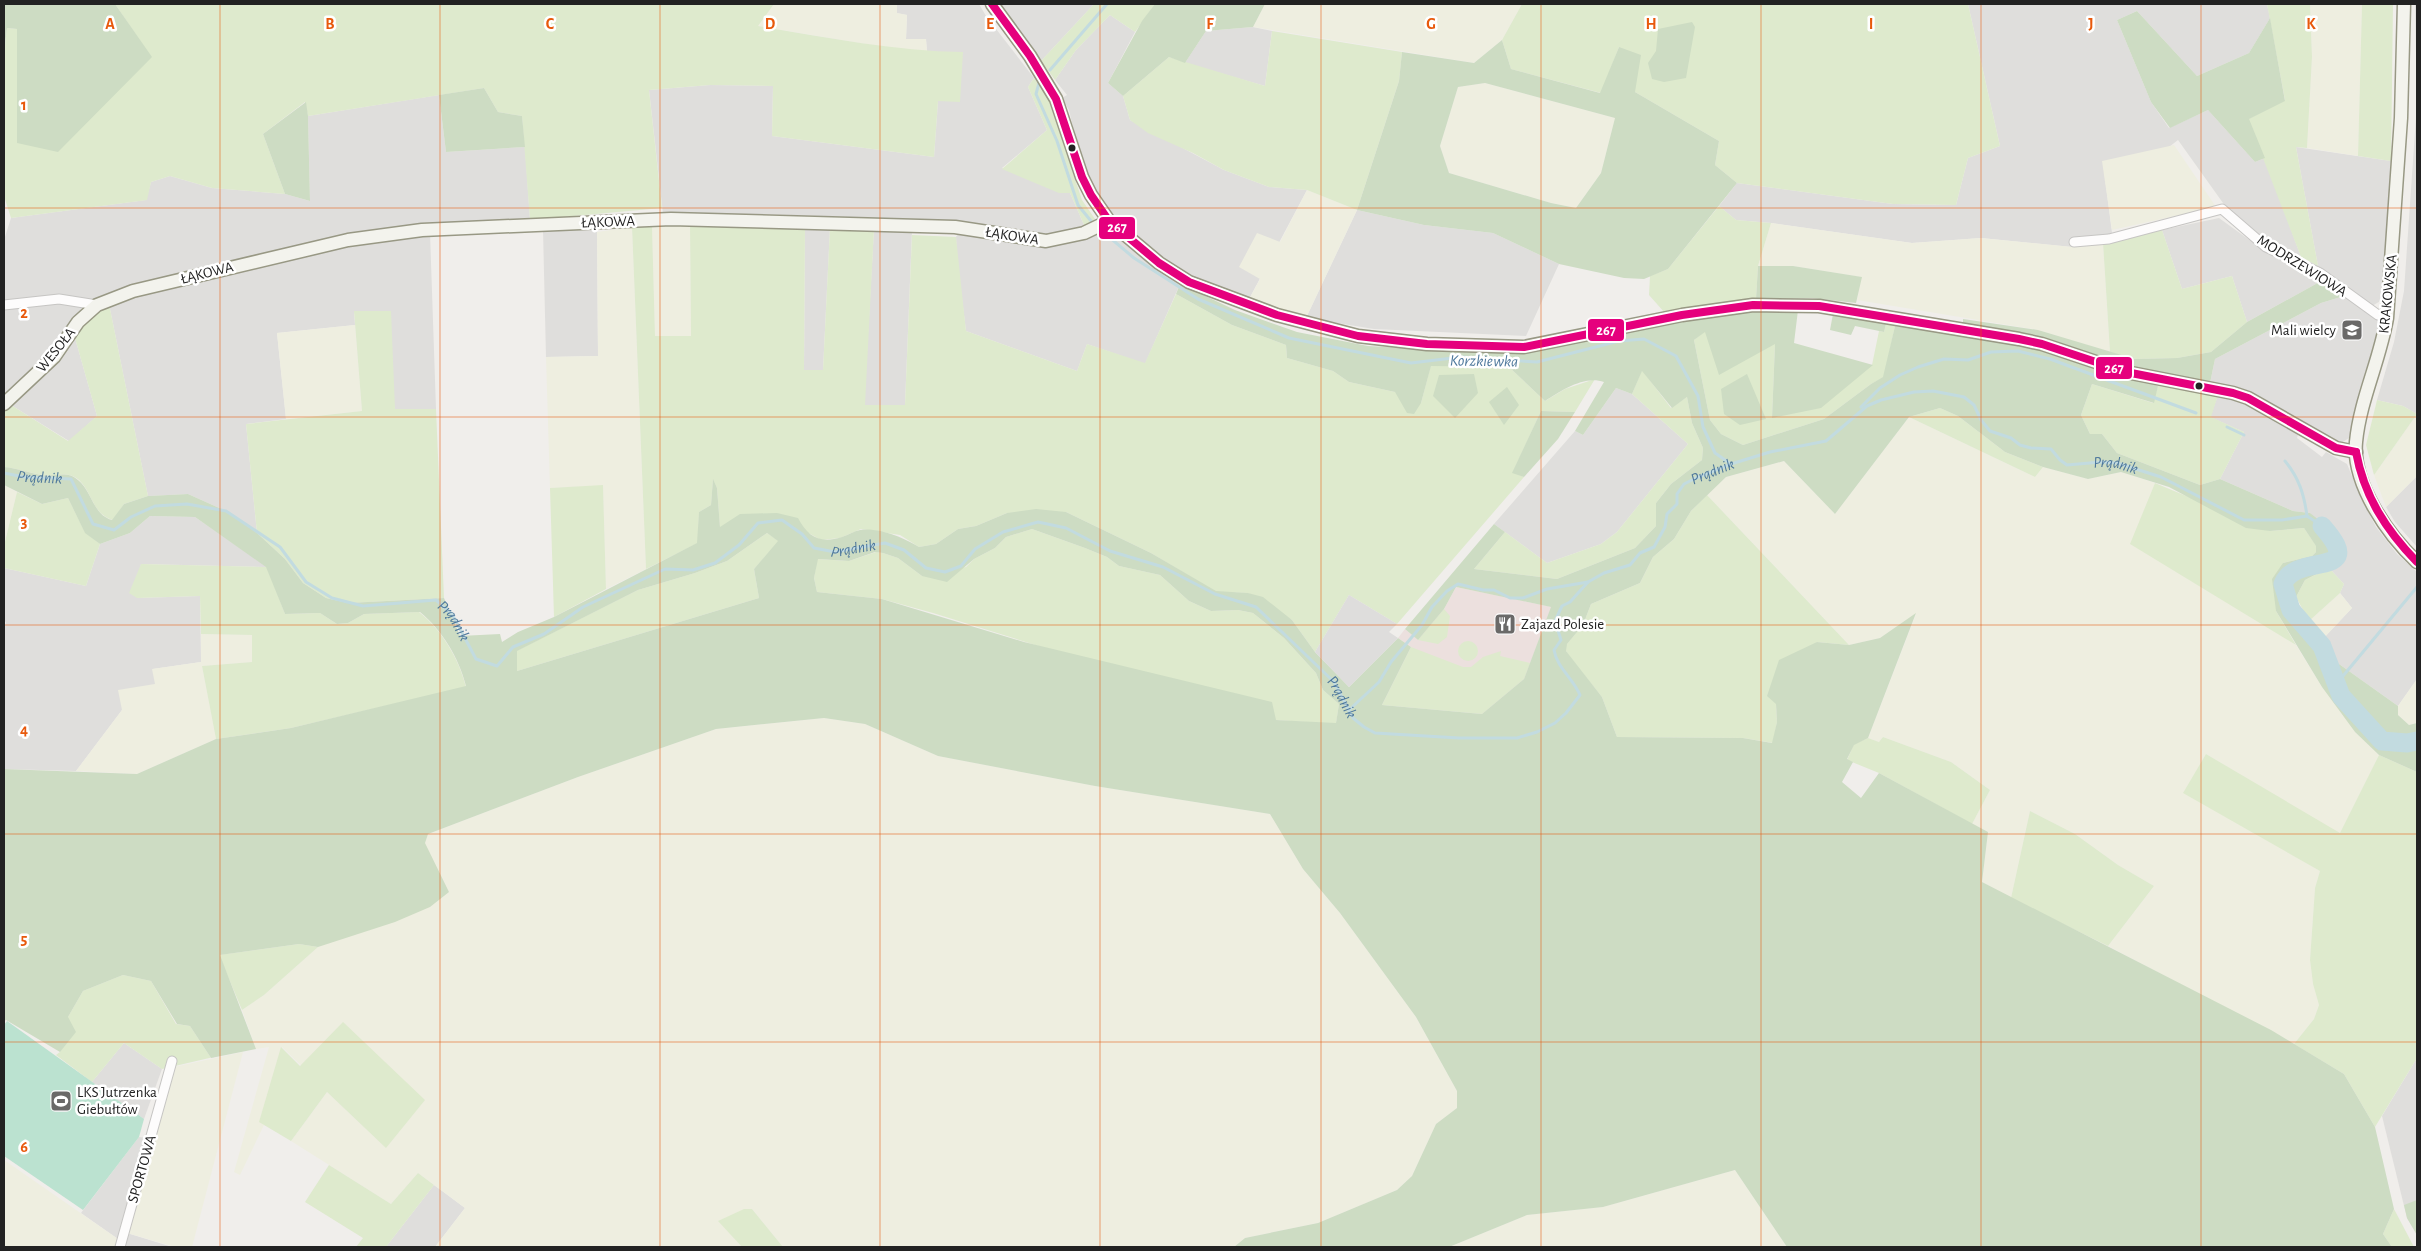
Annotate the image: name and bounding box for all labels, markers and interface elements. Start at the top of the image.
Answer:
text: A [105,16,115,32]
text: B [325,16,335,32]
text: C [546,16,555,32]
text: D [765,16,776,32]
text: E [986,16,994,32]
text: F [1206,16,1214,32]
text: G [1426,16,1436,32]
text: H [1645,16,1657,32]
text: I [1869,16,1873,32]
text: J [2088,16,2094,32]
text: K [2306,16,2316,32]
text: 1 [21,97,27,113]
unlabelled marker [1067,143,1077,153]
street label: ŁĄKOWA [581,214,636,230]
line badge: 267 [1098,216,1136,240]
text: 267 [1107,221,1127,235]
street label: ŁĄKOWA [984,224,1040,248]
street label: MODRZEWIOWA [2254,232,2350,300]
street label: KRAKOWSKA [2376,253,2400,334]
street label: ŁĄKOWA [179,259,235,287]
text: 2 [20,305,28,321]
line badge: 267 [1587,318,1625,342]
school or university icon: Mali wielcy [2340,318,2364,342]
place label: Mali wielcy [2271,323,2337,338]
text: 267 [1596,324,1616,338]
street label: WESOŁA [34,325,79,375]
water label: Korzkiewka [1450,352,1518,370]
line badge: 267 [2095,356,2133,380]
text: 267 [2104,362,2124,376]
unlabelled marker [2194,381,2204,391]
water label: Prądnik [2093,454,2140,477]
water label: Prądnik [1688,456,1736,487]
water label: Prądnik [15,468,63,487]
text: 3 [21,514,28,530]
water label: Prądnik [829,537,877,561]
water label: Prądnik [435,597,473,644]
restaurant icon: Zajazd Polesie [1493,612,1517,636]
place label: Zajazd Polesie [1521,617,1604,632]
water label: Prądnik [1324,672,1360,721]
text: 4 [20,722,28,738]
text: 5 [21,931,28,947]
place label: LKS Jutrzenka Giebułtów [77,1085,157,1117]
sports icon: LKS Jutrzenka Giebułtów [49,1089,73,1113]
street label: SPORTOWA [125,1133,159,1205]
text: 6 [20,1139,28,1155]

